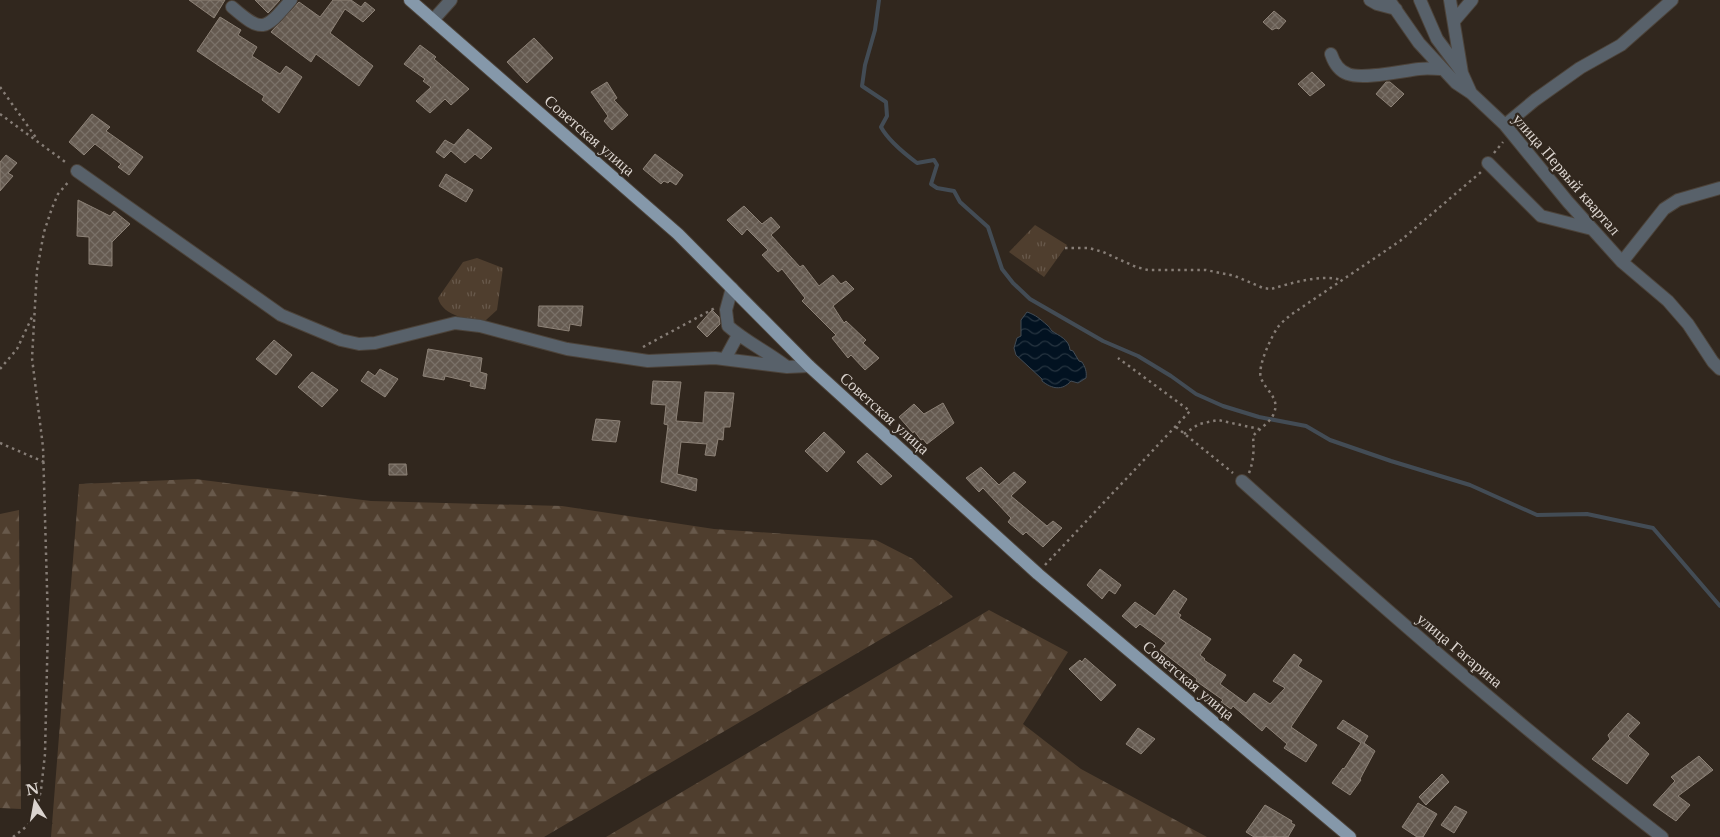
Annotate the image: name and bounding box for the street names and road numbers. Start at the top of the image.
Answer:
street label: Советская улица [541,90,639,180]
street label: улица Первый квартал [1509,109,1625,239]
street label: Советская улица [836,368,934,458]
street label: улица Гагарина [1413,608,1507,692]
street label: Советская улица [1139,636,1239,724]

